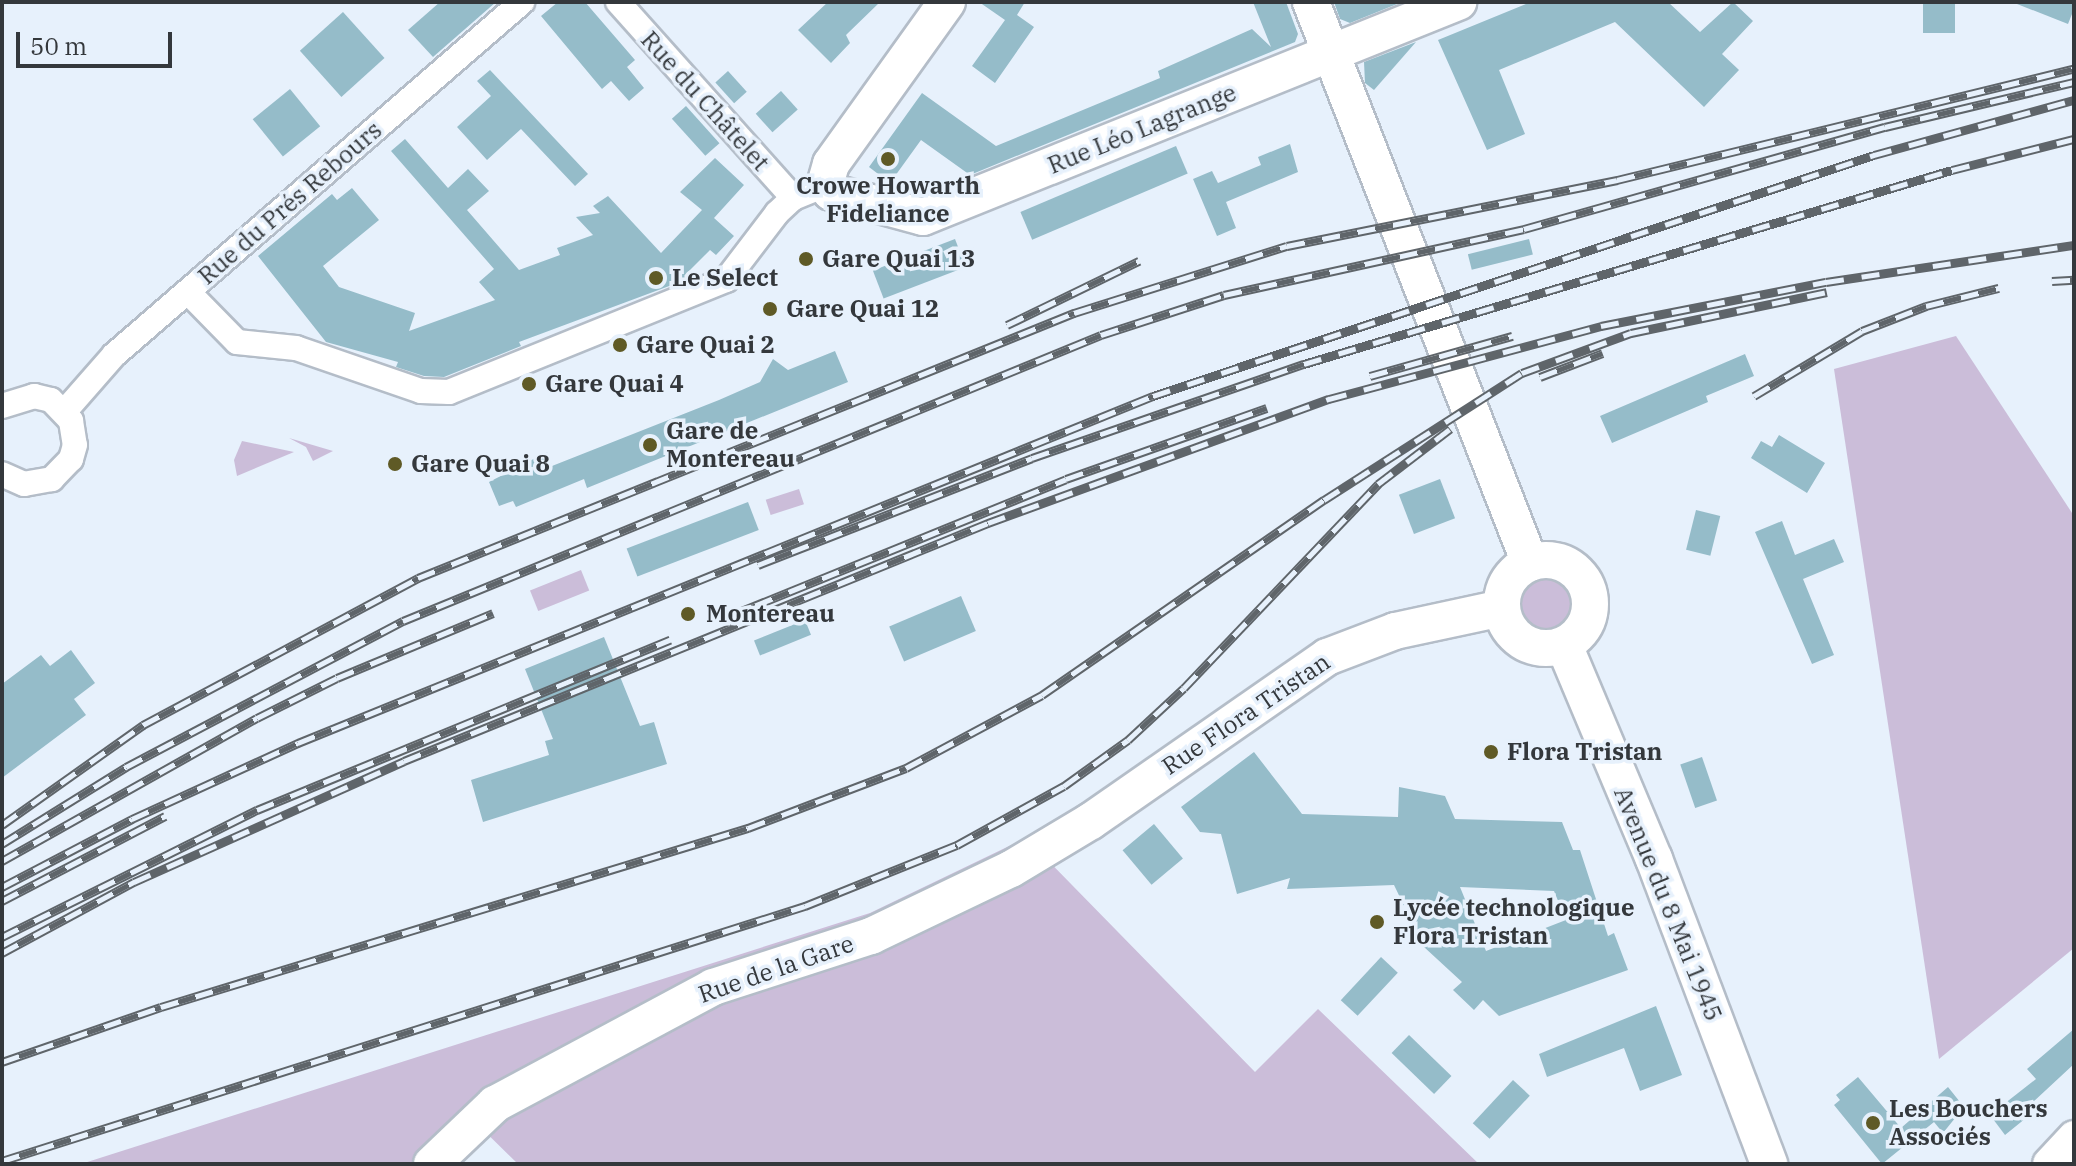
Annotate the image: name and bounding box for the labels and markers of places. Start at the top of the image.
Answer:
marker: Crowe Howarth Fideliance [879,150,897,168]
place label: Crowe Howarth Fideliance [796,172,980,228]
place label: Gare Quai 13 [822,245,975,273]
marker: Gare Quai 13 [797,250,815,268]
place label: Le Select [672,264,778,292]
marker: Le Select [647,269,665,287]
place label: Gare Quai 12 [786,295,939,323]
marker: Gare Quai 12 [761,300,779,318]
place label: Gare Quai 2 [636,331,775,359]
marker: Gare Quai 2 [611,336,629,354]
place label: Gare Quai 4 [545,370,684,398]
marker: Gare Quai 4 [520,375,538,393]
place label: Gare de Montereau [666,417,795,473]
marker: Gare de Montereau [641,436,659,454]
place label: Gare Quai 8 [411,450,550,478]
marker: Gare Quai 8 [386,455,404,473]
place label: Montereau [706,600,835,628]
marker: Montereau [677,603,699,625]
place label: Flora Tristan [1507,738,1662,766]
marker: Flora Tristan [1482,743,1500,761]
place label: Lycée technologique Flora Tristan [1393,894,1634,950]
marker: Lycée technologique Flora Tristan [1368,913,1386,931]
place label: Les Bouchers Associés [1889,1095,2048,1151]
marker: Les Bouchers Associés [1864,1114,1882,1132]

